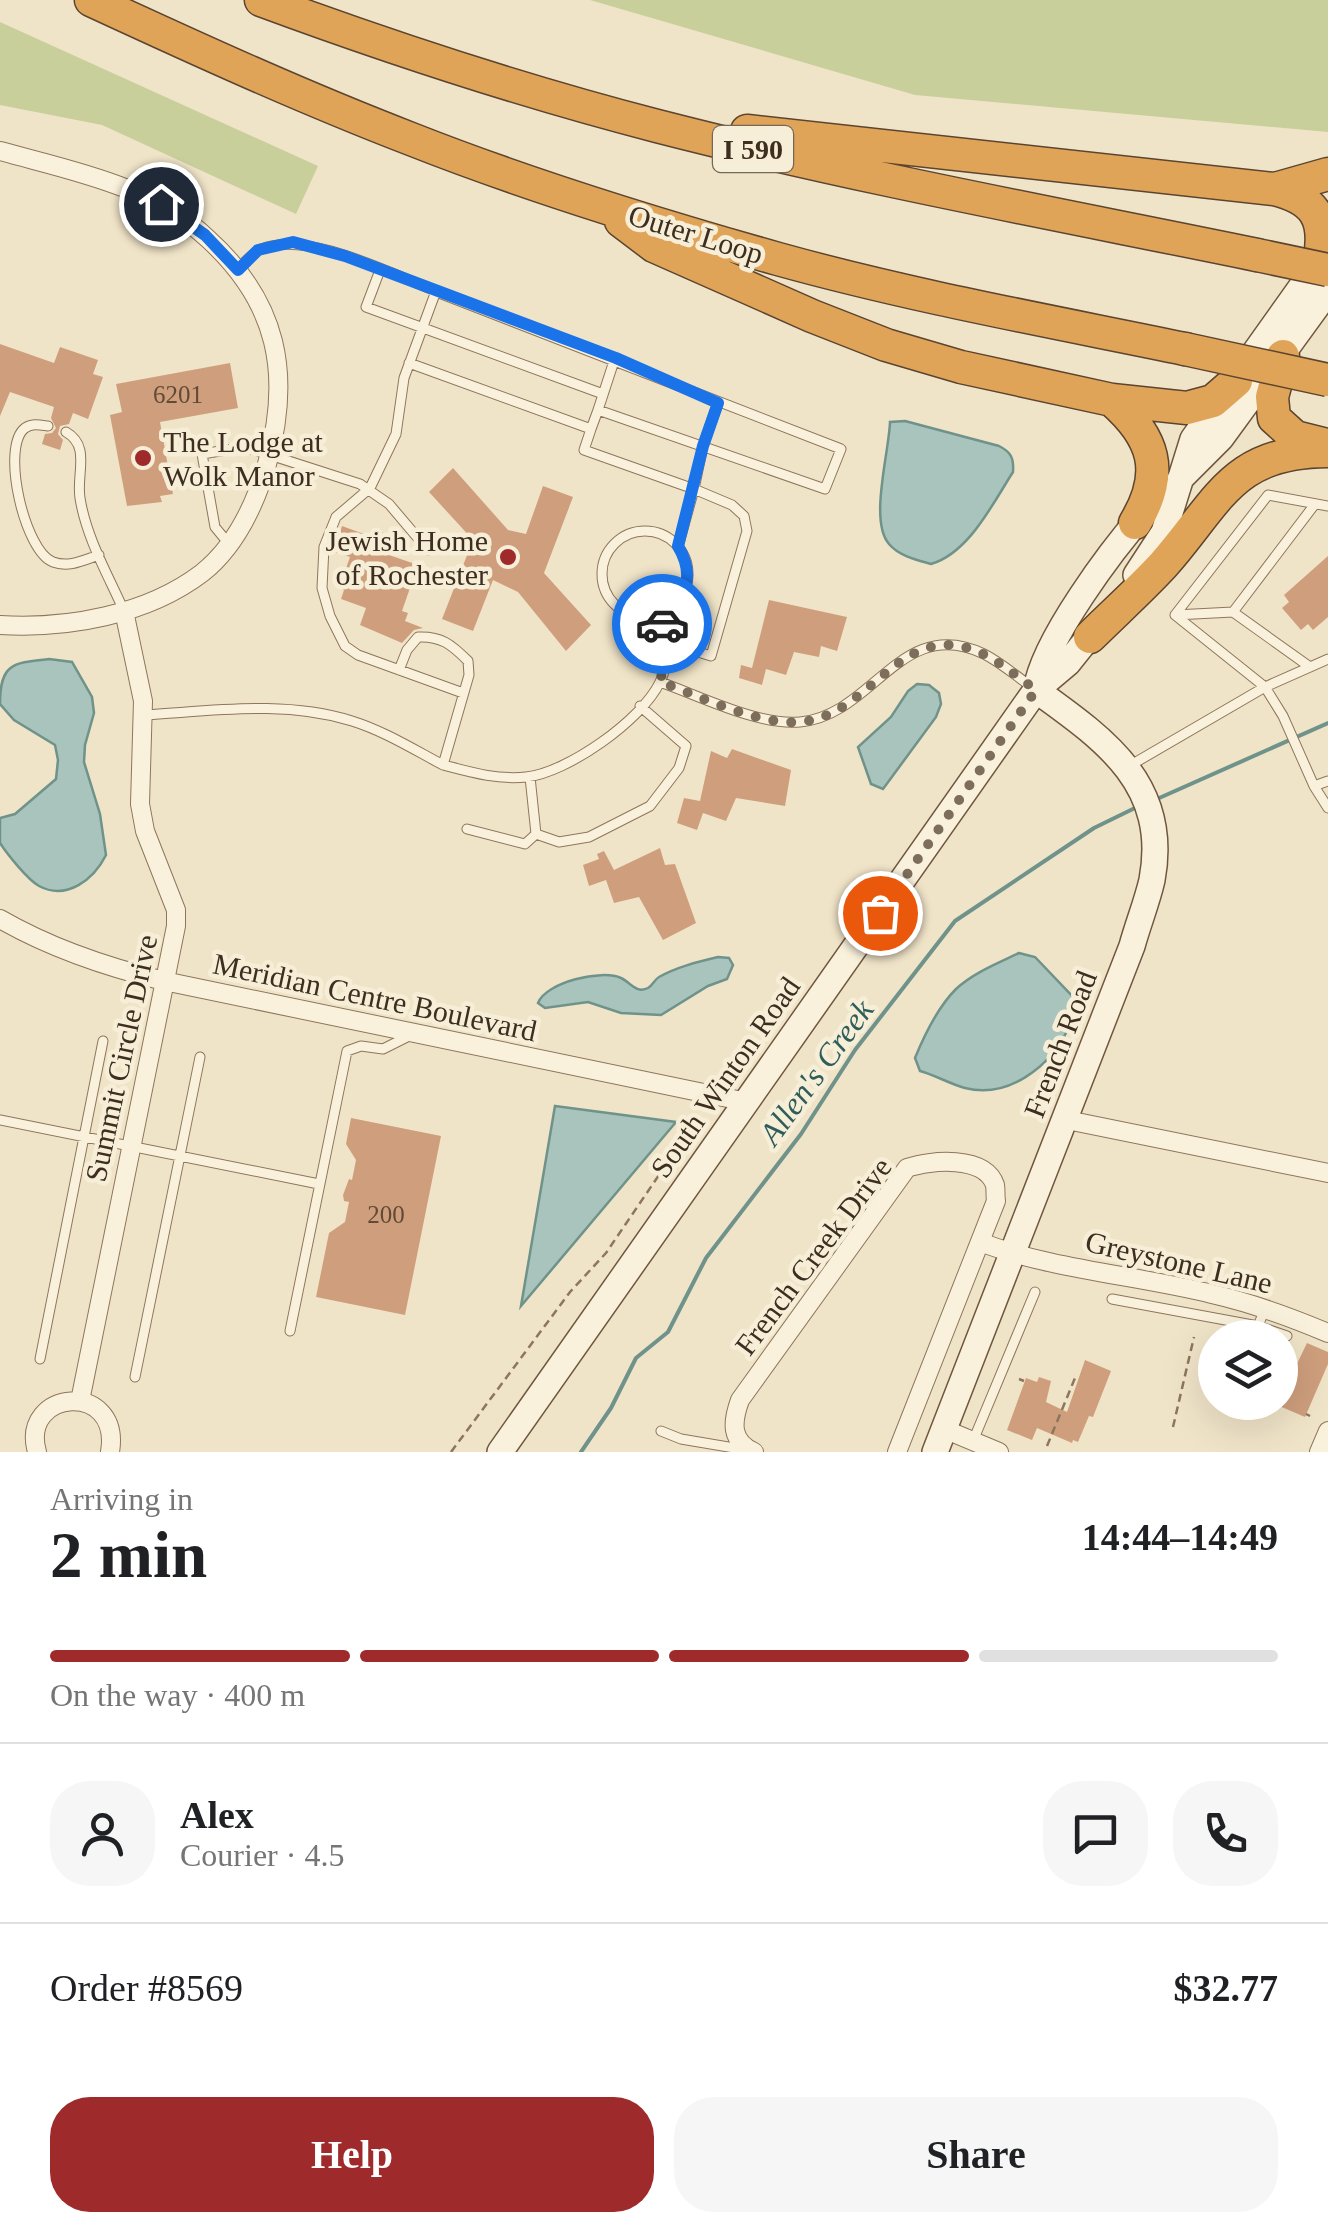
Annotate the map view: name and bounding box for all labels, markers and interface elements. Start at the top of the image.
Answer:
road number: I 590 [713,126,793,172]
pin [119,162,204,247]
icon: home [134,177,189,232]
street label: Outer Loop [625,198,767,270]
house number: 6201 [153,381,203,408]
place label: The Lodge at Wolk Manor [163,425,324,492]
marker: The Lodge at Wolk Manor [132,447,154,469]
place label: Jewish Home of Rochester [326,524,488,591]
marker: Jewish Home of Rochester [497,546,519,568]
courier [612,574,712,674]
icon: car [635,597,690,652]
pin [838,871,923,956]
icon: bag [853,886,908,941]
street label: Summit Circle Drive [79,931,163,1185]
street label: Meridian Centre Boulevard [210,947,540,1047]
street label: French Road [1017,966,1103,1122]
street label: South Winton Road [644,971,806,1183]
water label: Allen's Creek [750,992,881,1153]
street label: French Creek Drive [728,1151,898,1361]
house number: 200 [367,1201,405,1228]
street label: Greystone Lane [1082,1224,1276,1300]
map controls [1198,1320,1298,1420]
button: layers [1198,1320,1298,1420]
text: Arriving in [50,1481,193,1517]
text: 14:44–14:49 [1082,1516,1278,1558]
text: 2 min [50,1519,207,1591]
text: On the way · 400 m [50,1677,305,1713]
button: person [50,1781,155,1886]
button: chat [1043,1781,1148,1886]
button: phone [1173,1781,1278,1886]
text: Alex [180,1794,254,1836]
text: Courier · 4.5 [180,1837,344,1873]
text: Order #8569 [50,1967,243,2009]
text: $32.77 [1174,1967,1278,2009]
button: Help [50,2097,654,2212]
button: Share [674,2097,1278,2212]

